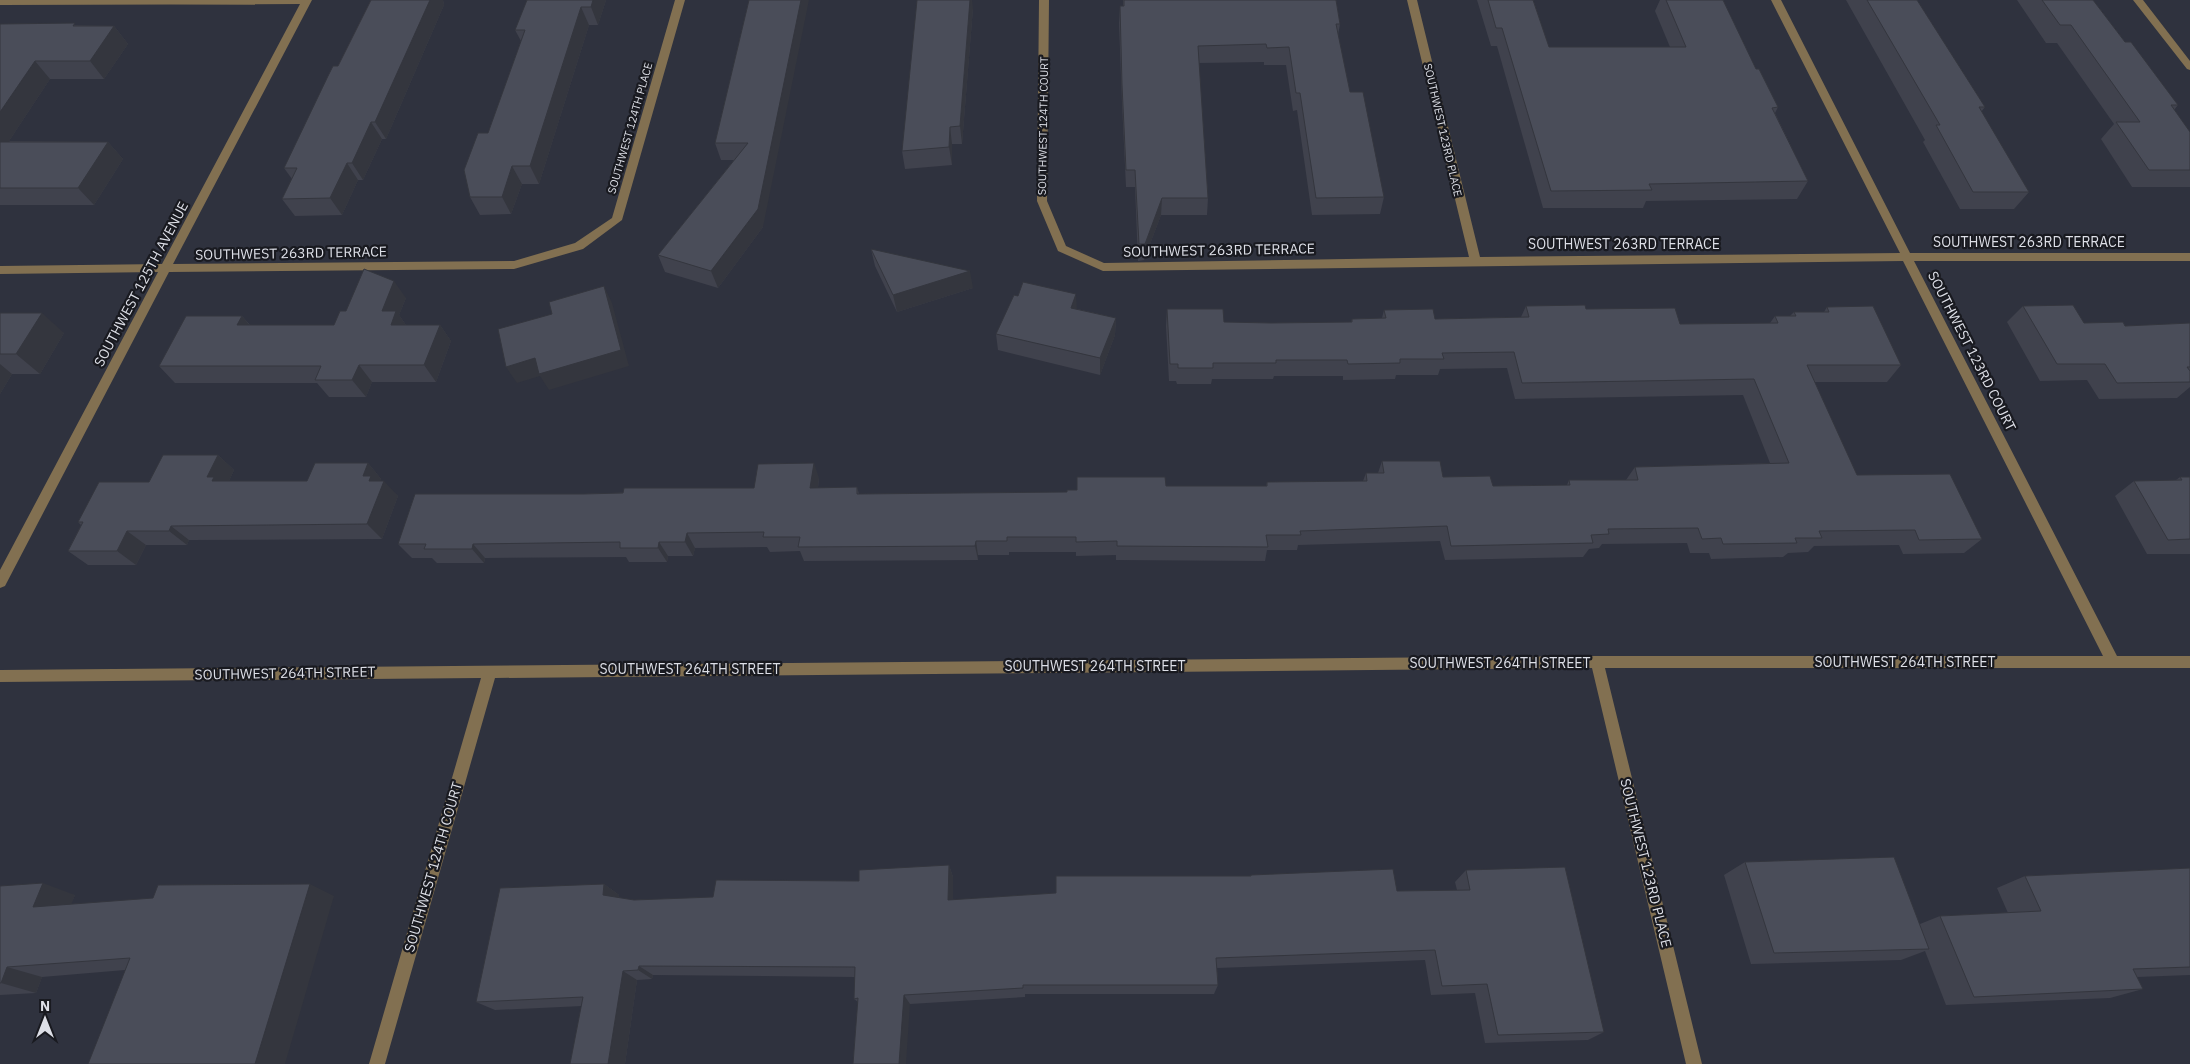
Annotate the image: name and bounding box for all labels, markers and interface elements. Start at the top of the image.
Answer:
street label: SOUTHWEST 124TH COURT [1035,56,1051,195]
street label: SOUTHWEST 124TH PLACE [605,61,655,195]
street label: SOUTHWEST 123RD PLACE [1421,62,1465,198]
street label: SOUTHWEST 125TH AVENUE [90,198,192,370]
street label: SOUTHWEST 263RD TERRACE [1933,233,2125,251]
street label: SOUTHWEST 263RD TERRACE [1528,235,1720,253]
street label: SOUTHWEST 263RD TERRACE [1123,239,1315,261]
street label: SOUTHWEST 263RD TERRACE [195,242,387,264]
street label: SOUTHWEST 123RD COURT [1924,268,2020,434]
street label: SOUTHWEST 264TH STREET [1814,653,1996,671]
street label: SOUTHWEST 264TH STREET [1409,654,1591,672]
street label: SOUTHWEST 264TH STREET [1004,657,1186,675]
street label: SOUTHWEST 264TH STREET [599,660,781,678]
street label: SOUTHWEST 264TH STREET [194,662,376,684]
street label: SOUTHWEST 123RD PLACE [1616,777,1676,949]
street label: SOUTHWEST 124TH COURT [400,780,466,954]
north arrow [20,994,70,1044]
text: N [40,997,50,1015]

